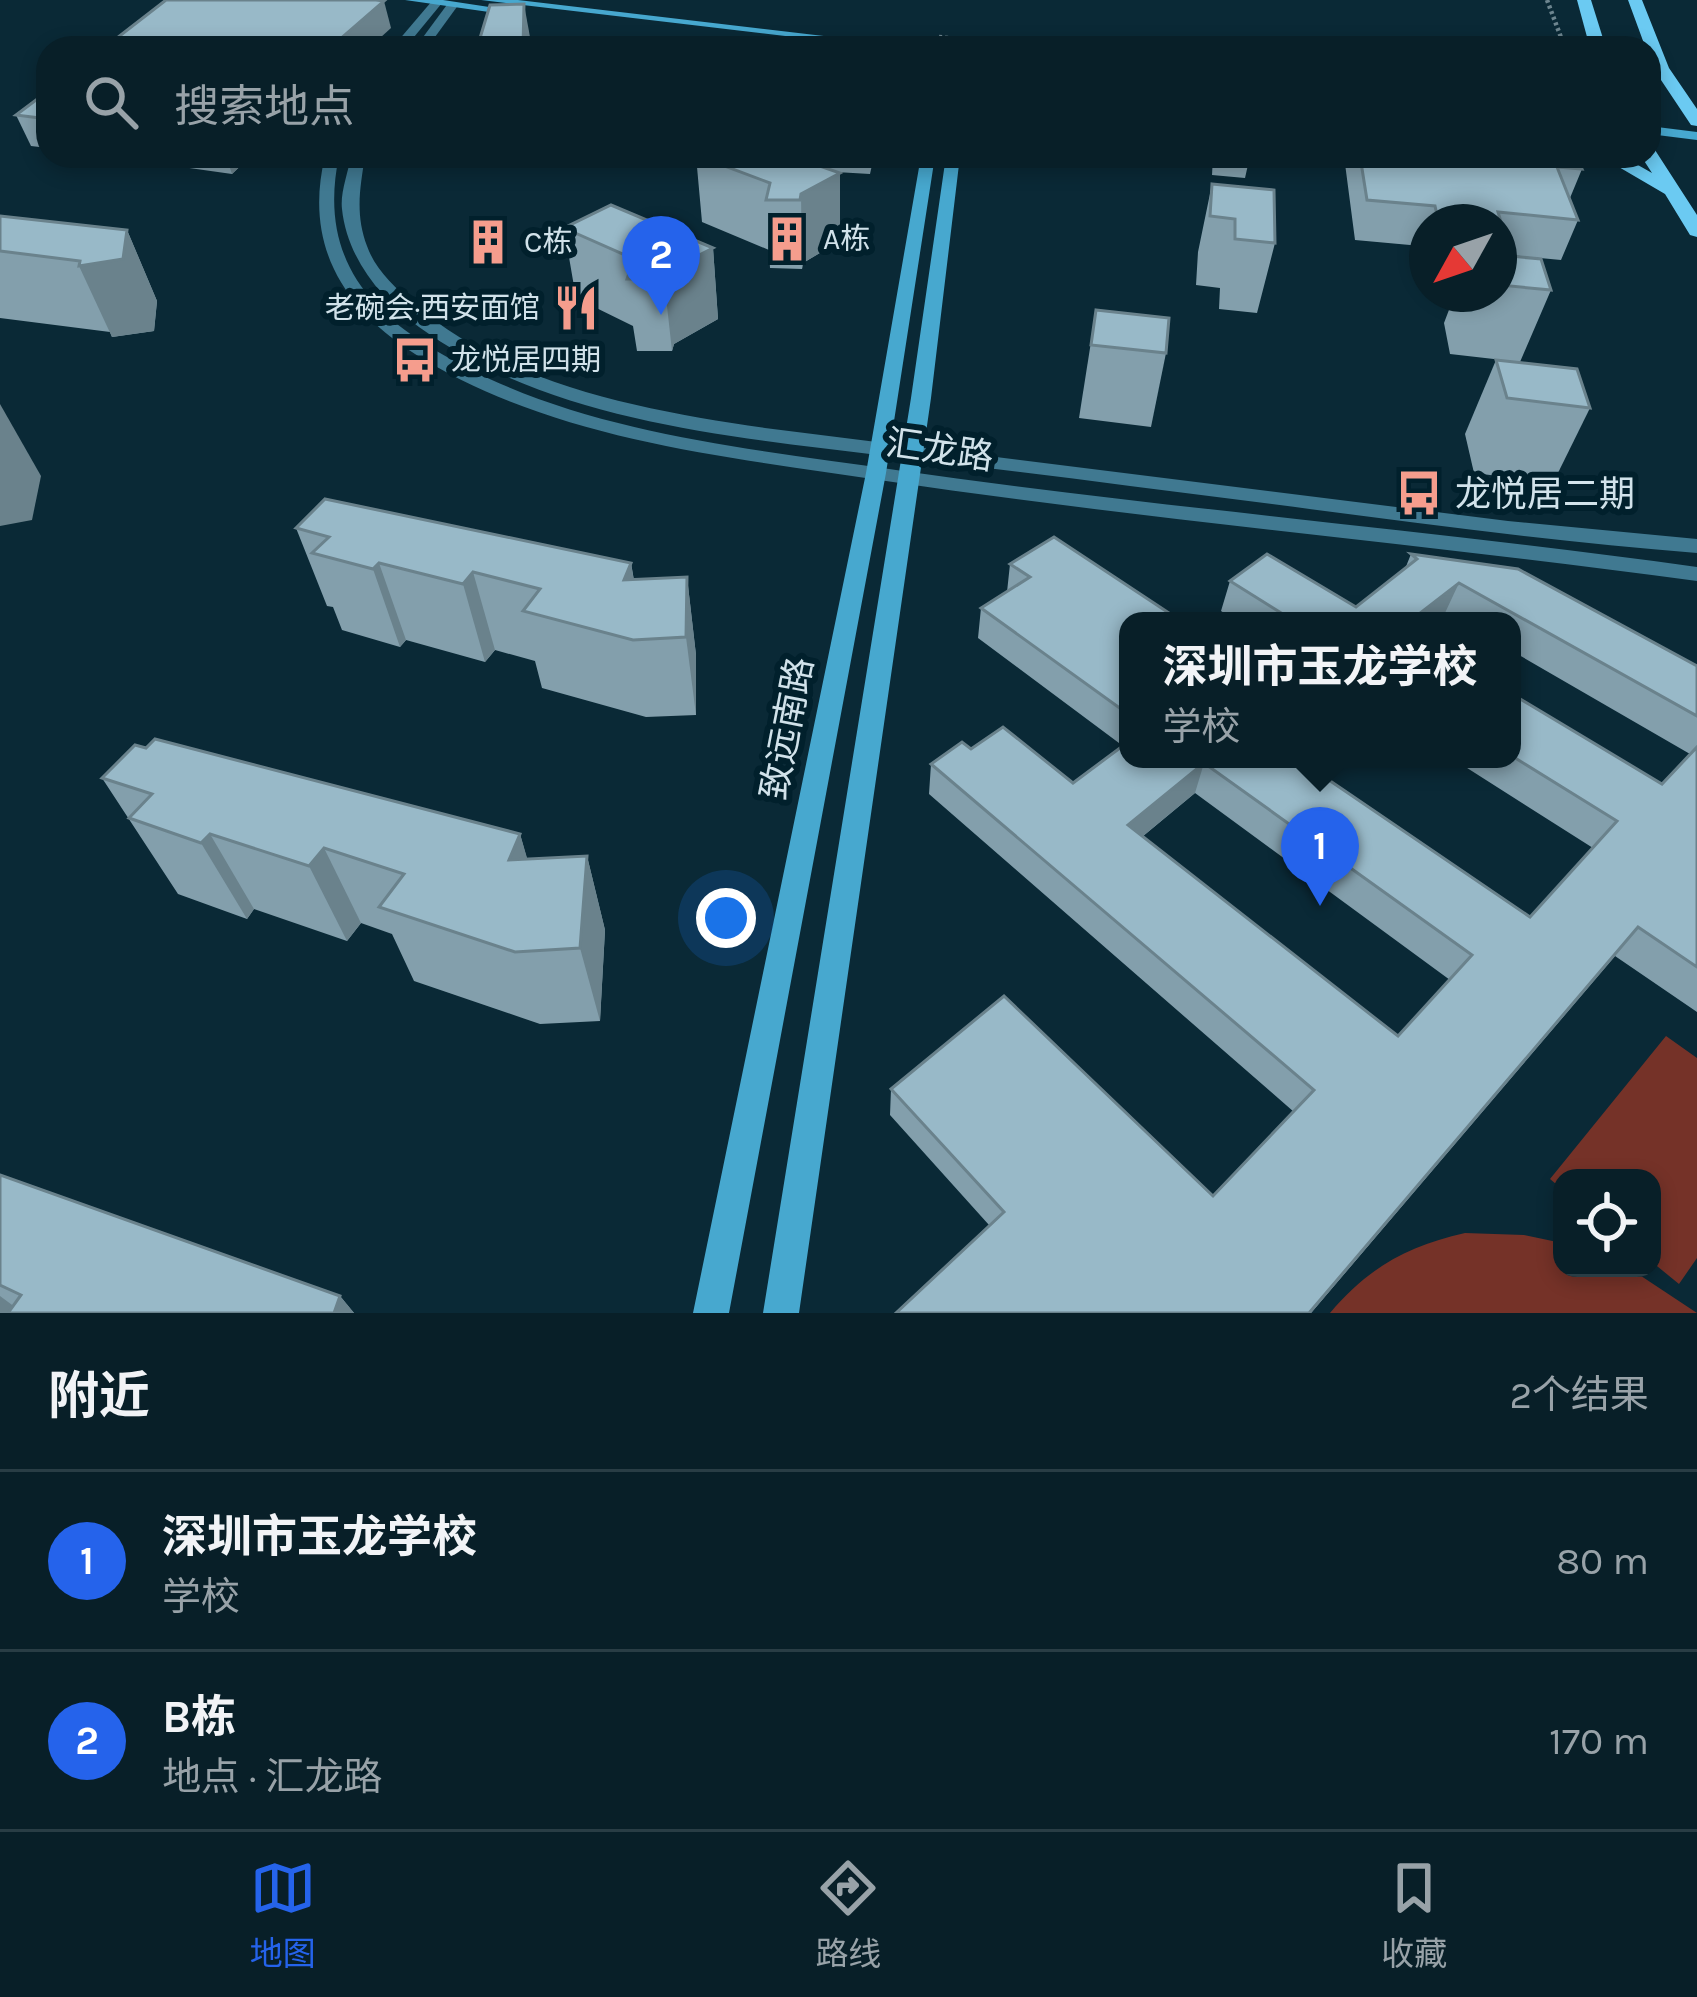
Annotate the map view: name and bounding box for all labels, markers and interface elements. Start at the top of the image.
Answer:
search box [36,36,1661,168]
icon: search [78,69,144,135]
text: 搜索地点 [174,81,354,133]
north arrow [1409,204,1517,312]
building icon: A栋 [762,214,812,264]
pin: 2 [622,216,700,315]
building icon: C栋 [463,217,513,267]
place label: A栋 [823,221,870,257]
place label: C栋 [524,224,572,260]
restaurant icon: 老碗会·西安面馆 [551,283,601,333]
place label: 老碗会·西安面馆 [325,290,540,326]
bus stop icon: 龙悦居四期 [390,335,440,385]
place label: 龙悦居四期 [451,342,601,378]
street label: 汇龙路 [883,422,996,478]
bus stop icon: 龙悦居二期 [1394,468,1444,518]
place label: 龙悦居二期 [1455,473,1635,515]
popup [1119,612,1521,768]
text: 深圳市玉龙学校 [1162,641,1478,693]
street label: 致远南路 [753,653,821,803]
text: 学校 [1162,704,1241,750]
pin: 1 [1281,807,1359,906]
your location [696,888,756,948]
map controls [1553,1169,1661,1277]
button: locate [1553,1169,1661,1277]
text: 附近 [48,1366,150,1426]
text: 2个结果 [1509,1372,1649,1418]
text: 深圳市玉龙学校 [162,1511,477,1563]
text: 1 [80,1538,94,1584]
text: 80 m [1556,1538,1649,1584]
text: 学校 [162,1574,240,1620]
text: B栋 [162,1691,236,1743]
text: 2 [75,1718,99,1764]
text: 170 m [1549,1718,1649,1764]
text: 地点 · 汇龙路 [162,1754,383,1800]
tab: 地图 [250,1855,316,1975]
tab: 路线 [815,1855,881,1975]
tab: 收藏 [1381,1855,1447,1975]

